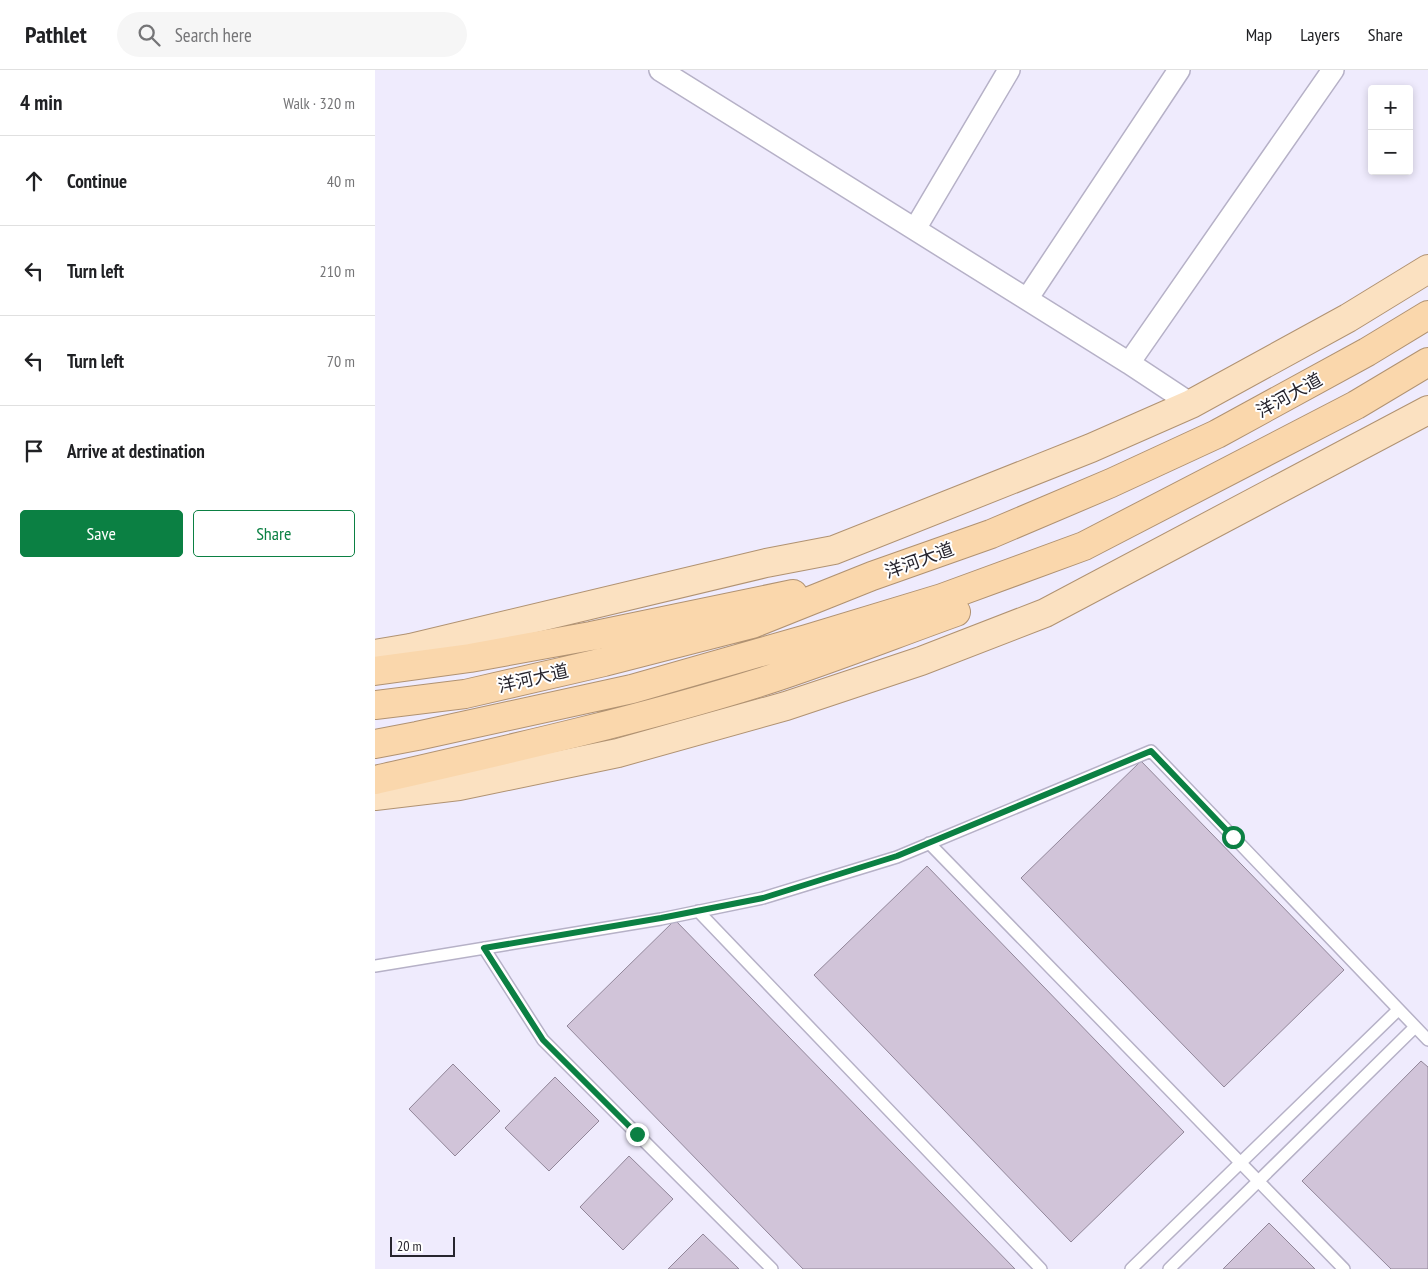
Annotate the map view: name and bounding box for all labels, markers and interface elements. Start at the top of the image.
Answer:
search box [117,12,467,57]
text: Pathlet [25,19,87,50]
icon: search [135,21,163,49]
text: Search here [175,23,252,47]
text: Map [1246,23,1272,46]
text: Layers [1300,23,1340,46]
text: Share [1368,23,1403,46]
map controls [1368,85,1413,175]
button: + [1368,85,1413,130]
text: 4 min [20,89,62,116]
text: Walk · 320 m [283,93,355,113]
button: − [1368,130,1413,175]
icon: ahead [20,167,48,195]
text: Continue [67,169,127,193]
text: 40 m [327,171,355,191]
icon: left [20,257,48,285]
text: Turn left [67,259,124,283]
text: 210 m [320,261,355,281]
icon: left [20,347,48,375]
text: Turn left [67,349,124,373]
text: 70 m [327,351,355,371]
street label: 洋河大道 [1252,367,1326,423]
icon: arrive [20,437,48,465]
text: Arrive at destination [67,439,205,463]
button: Save [20,510,183,557]
button: Share [193,510,355,557]
street label: 洋河大道 [881,537,957,583]
street label: 洋河大道 [495,659,571,697]
route start [1222,826,1245,849]
route end [626,1123,649,1146]
scale bar [390,1234,455,1257]
text: 20 m [397,1237,422,1255]

